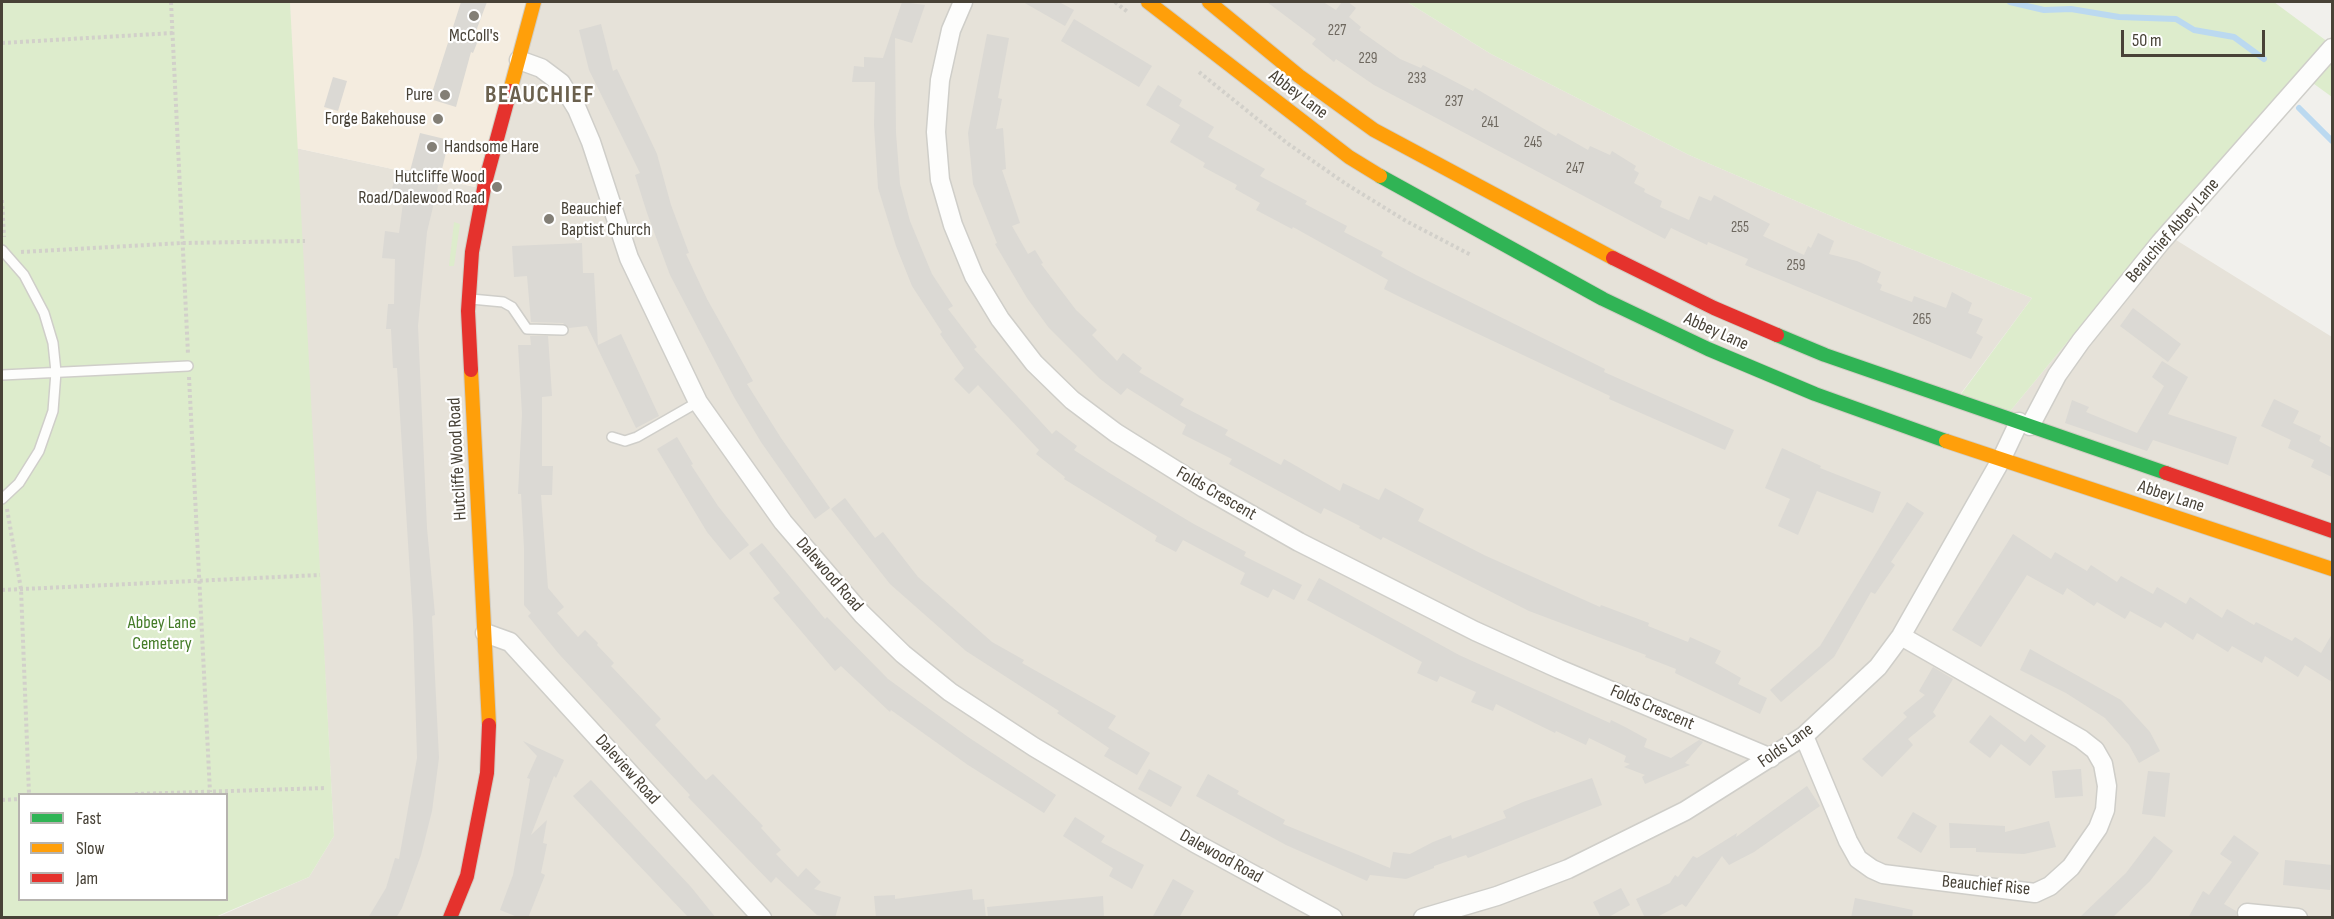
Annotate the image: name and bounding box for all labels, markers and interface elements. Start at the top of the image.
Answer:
marker: McColl's [467,9,481,23]
scale bar [2124,18,2268,56]
house number: 227 [1328,22,1346,40]
place label: McColl's [449,25,499,47]
text: 50 m [2132,30,2162,51]
house number: 229 [1358,50,1378,68]
street label: Abbey Lane [1264,66,1332,124]
house number: 233 [1408,70,1426,88]
district label: BEAUCHIEF [485,82,595,110]
place label: Pure [406,84,433,106]
marker: Pure [438,88,452,102]
house number: 237 [1445,93,1463,111]
place label: Forge Bakehouse [325,108,426,130]
marker: Forge Bakehouse [431,112,445,126]
house number: 241 [1481,114,1499,132]
house number: 245 [1524,134,1542,152]
place label: Handsome Hare [444,136,539,158]
marker: Handsome Hare [425,140,439,154]
house number: 247 [1566,160,1584,178]
place label: Hutcliffe Wood Road/Dalewood Road [358,166,485,208]
street label: Beauchief Abbey Lane [2122,174,2224,288]
marker: Hutcliffe Wood Road/Dalewood Road [490,180,504,194]
place label: Beauchief Baptist Church [561,198,651,240]
marker: Beauchief Baptist Church [542,212,556,226]
house number: 255 [1731,219,1749,237]
house number: 259 [1787,257,1805,275]
street label: Abbey Lane [1680,308,1752,356]
house number: 265 [1913,311,1931,329]
street label: Hutcliffe Wood Road [444,397,472,521]
street label: Folds Crescent [1172,462,1260,526]
street label: Abbey Lane [2135,476,2207,518]
street label: Dalewood Road [791,533,867,617]
park label: Abbey Lane Cemetery [128,612,196,654]
street label: Folds Crescent [1607,681,1697,735]
street label: Folds Lane [1754,719,1818,773]
street label: Daleview Road [590,731,664,809]
legend [18,793,228,901]
text: Fast [76,808,101,829]
street label: Dalewood Road [1176,825,1266,889]
text: Slow [76,838,105,859]
text: Jam [76,868,98,889]
street label: Beauchief Rise [1941,871,2031,901]

